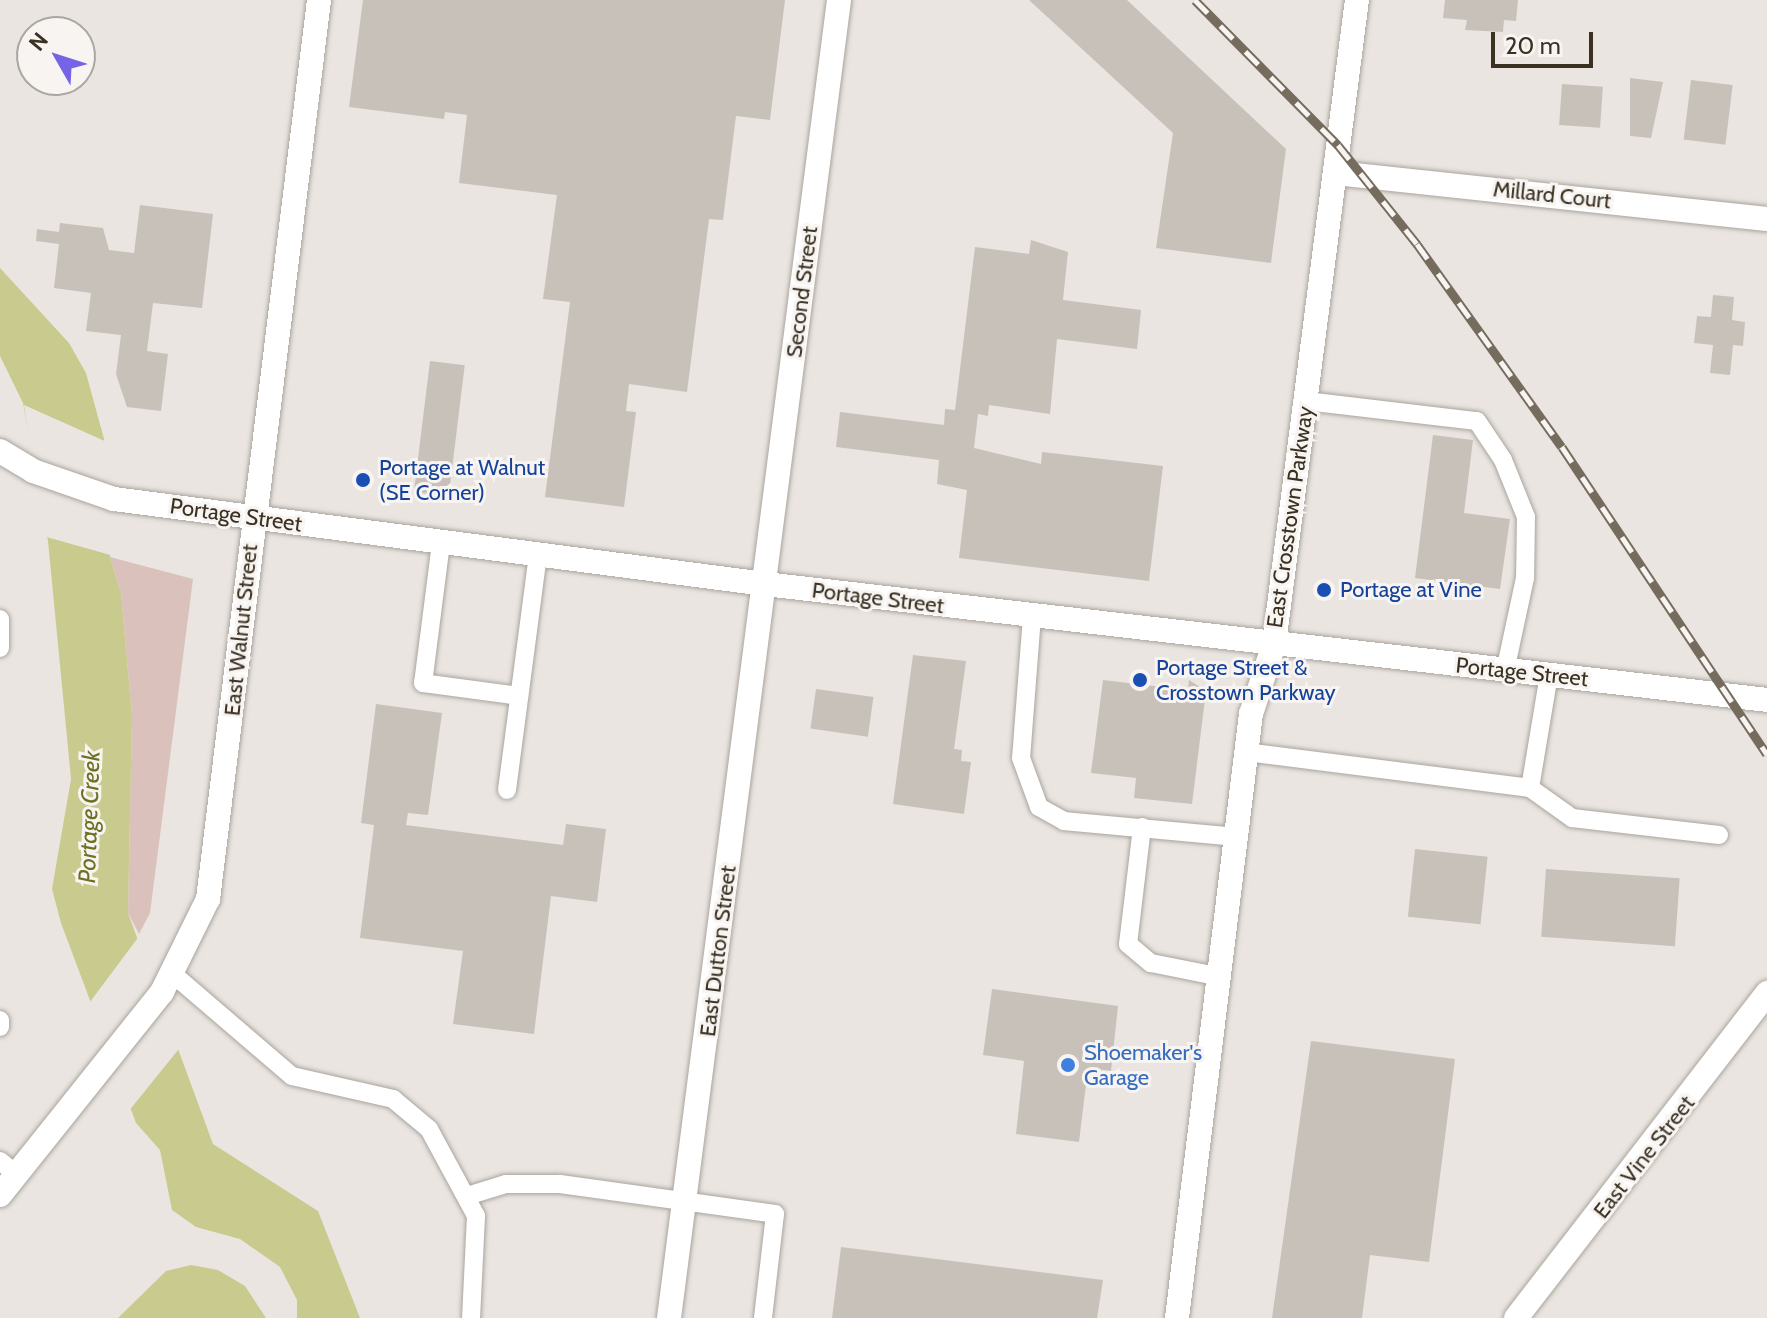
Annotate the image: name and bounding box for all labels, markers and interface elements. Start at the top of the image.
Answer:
north arrow [16,16,96,96]
scale bar [1495,16,1597,66]
text: N [23,27,54,56]
text: 20 m [1505,31,1561,60]
street label: Millard Court [1492,176,1612,214]
street label: Second Street [781,225,823,359]
street label: East Crosstown Parkway [1261,404,1319,630]
place label: Portage at Walnut (SE Corner) [379,454,545,506]
marker: Portage at Walnut (SE Corner) [354,471,372,489]
street label: Portage Street [168,493,304,537]
street label: East Walnut Street [219,543,263,717]
street label: Portage Street [810,577,946,619]
place label: Portage at Vine [1340,577,1482,603]
marker: Portage at Vine [1315,581,1333,599]
street label: Portage Street [1454,652,1590,692]
place label: Portage Street & Crosstown Parkway [1156,654,1336,706]
marker: Portage Street & Crosstown Parkway [1131,671,1149,689]
water label: Portage Creek [72,750,106,884]
street label: East Dutton Street [694,864,742,1038]
place label: Shoemaker's Garage [1084,1039,1202,1090]
marker: Shoemaker's Garage [1059,1056,1077,1074]
street label: East Vine Street [1588,1090,1700,1224]

